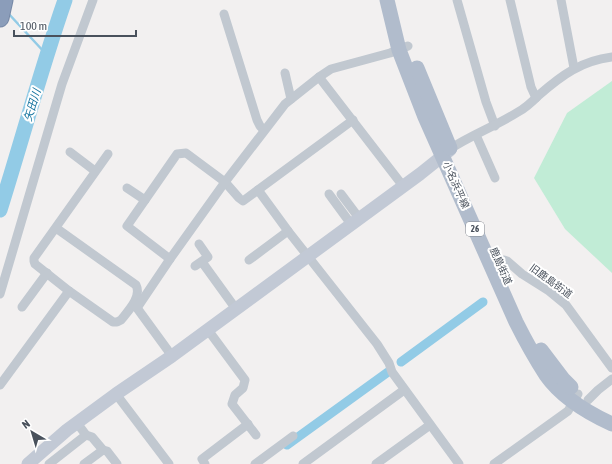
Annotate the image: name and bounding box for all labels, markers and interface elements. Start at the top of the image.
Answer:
scale bar [14,12,136,38]
text: 100 m [20,19,47,33]
water label: 矢田川 [21,87,43,123]
street label: 小名浜平線 [441,160,471,210]
road number: 26 [466,222,484,236]
street label: 鹿島街道 [488,245,514,287]
street label: 旧鹿島街道 [528,262,574,300]
north arrow [12,412,52,452]
text: N [20,417,32,431]

